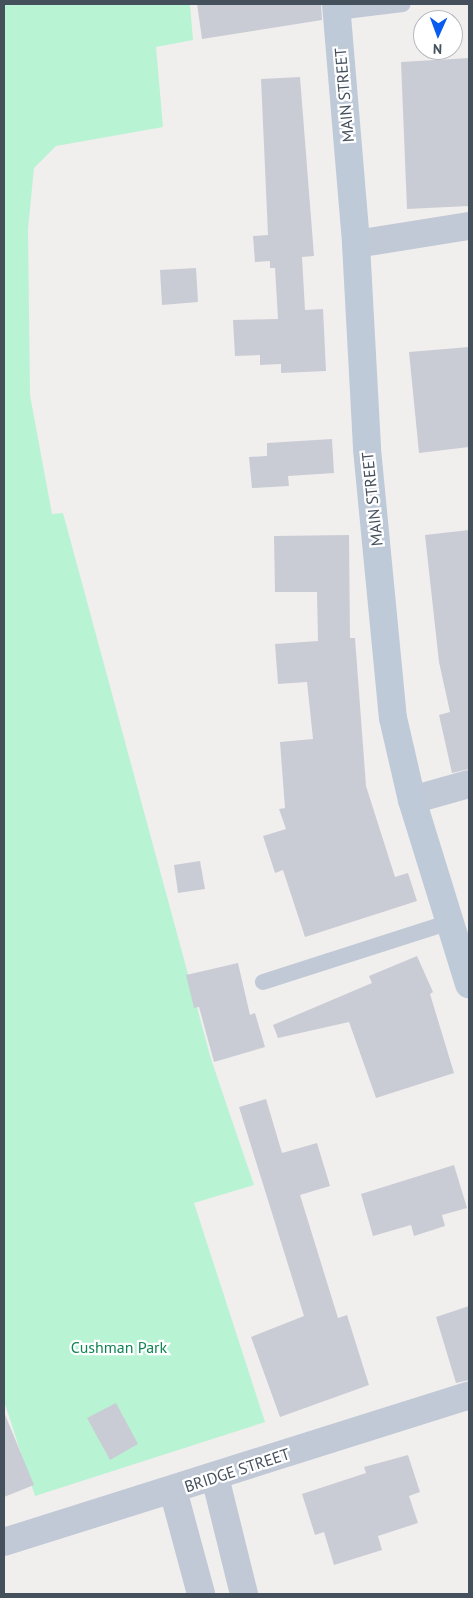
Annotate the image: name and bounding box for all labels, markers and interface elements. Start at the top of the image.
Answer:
north arrow [413,10,463,60]
text: N [433,40,442,58]
street label: MAIN STREET [330,47,358,143]
street label: MAIN STREET [358,451,386,547]
park label: Cushman Park [71,1337,167,1357]
street label: BRIDGE STREET [182,1444,292,1496]

